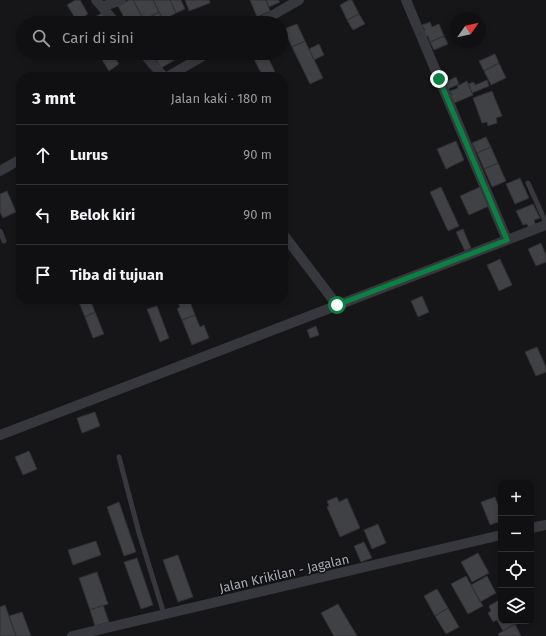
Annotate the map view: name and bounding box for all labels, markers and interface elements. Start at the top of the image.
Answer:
north arrow [450,12,486,48]
search box [16,16,288,60]
icon: search [30,27,52,49]
text: Cari di sini [62,29,134,47]
route end [430,70,448,88]
text: 3 mnt [32,88,76,109]
text: Jalan kaki · 180 m [171,91,272,106]
icon: ahead [32,144,54,166]
text: Lurus [70,146,108,164]
text: 90 m [243,147,272,162]
icon: left [32,204,54,226]
text: Belok kiri [70,206,135,224]
text: 90 m [243,207,272,222]
icon: arrive [32,264,54,286]
text: Tiba di tujuan [70,266,164,284]
route start [328,296,346,314]
map controls [498,480,534,624]
button: + [498,480,534,516]
button: − [498,516,534,552]
street label: Jalan Krikilan - Jagalan [218,551,351,596]
button: locate [498,552,534,588]
button: layers [498,588,534,624]

